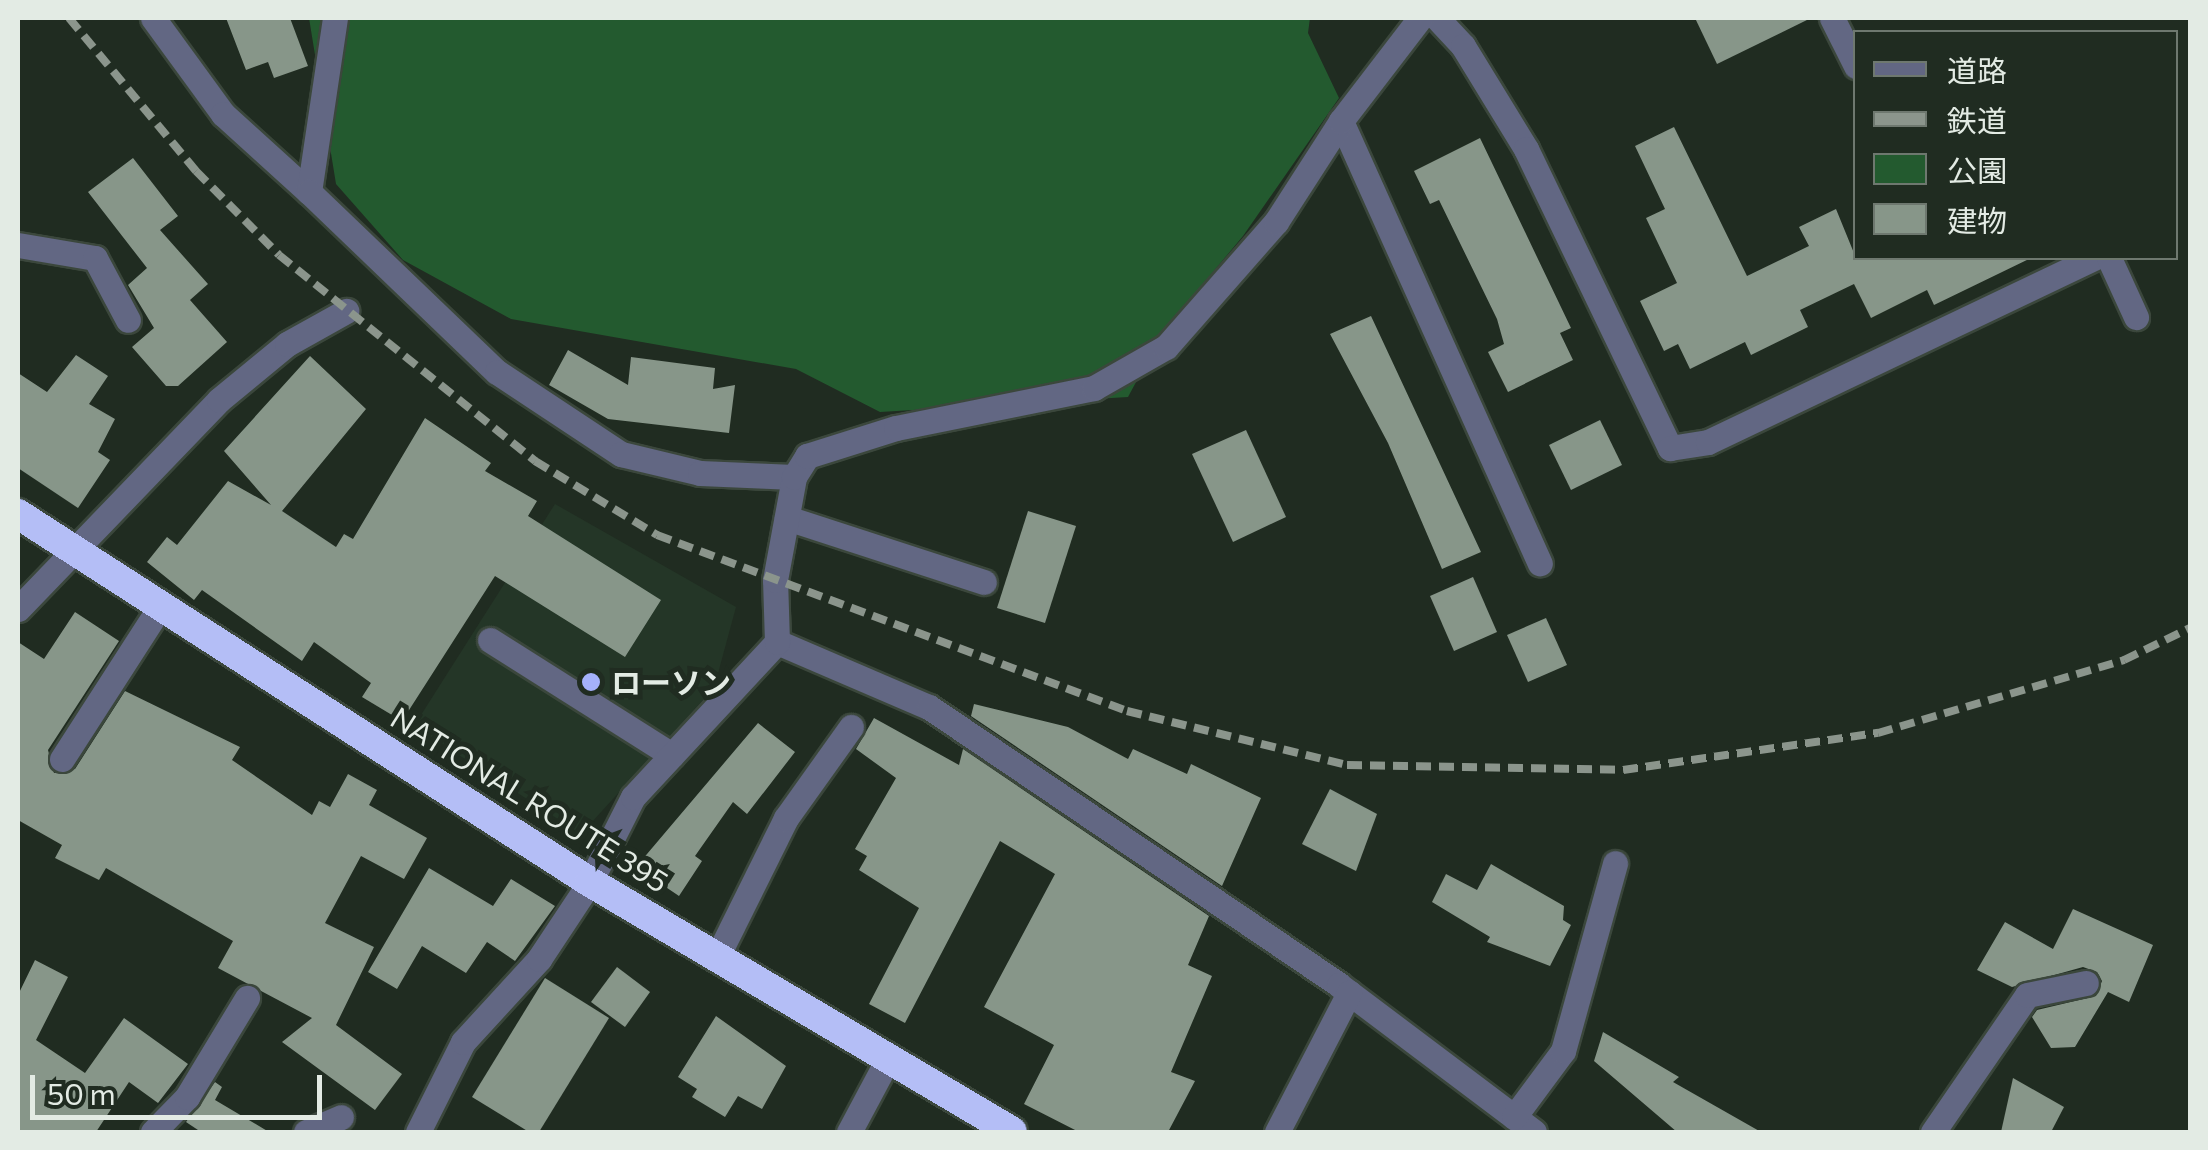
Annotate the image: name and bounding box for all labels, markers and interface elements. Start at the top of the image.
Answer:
legend [1853,30,2178,260]
text: 道路 [1947,51,2007,88]
text: 鉄道 [1947,101,2007,138]
text: 公園 [1947,151,2007,188]
text: 建物 [1947,201,2007,238]
place label: ローソン [611,664,731,700]
marker: ローソン [580,671,602,693]
street label: NATIONAL ROUTE 395 [385,699,675,899]
scale bar [35,1055,328,1117]
text: 50 m [47,1074,116,1111]

